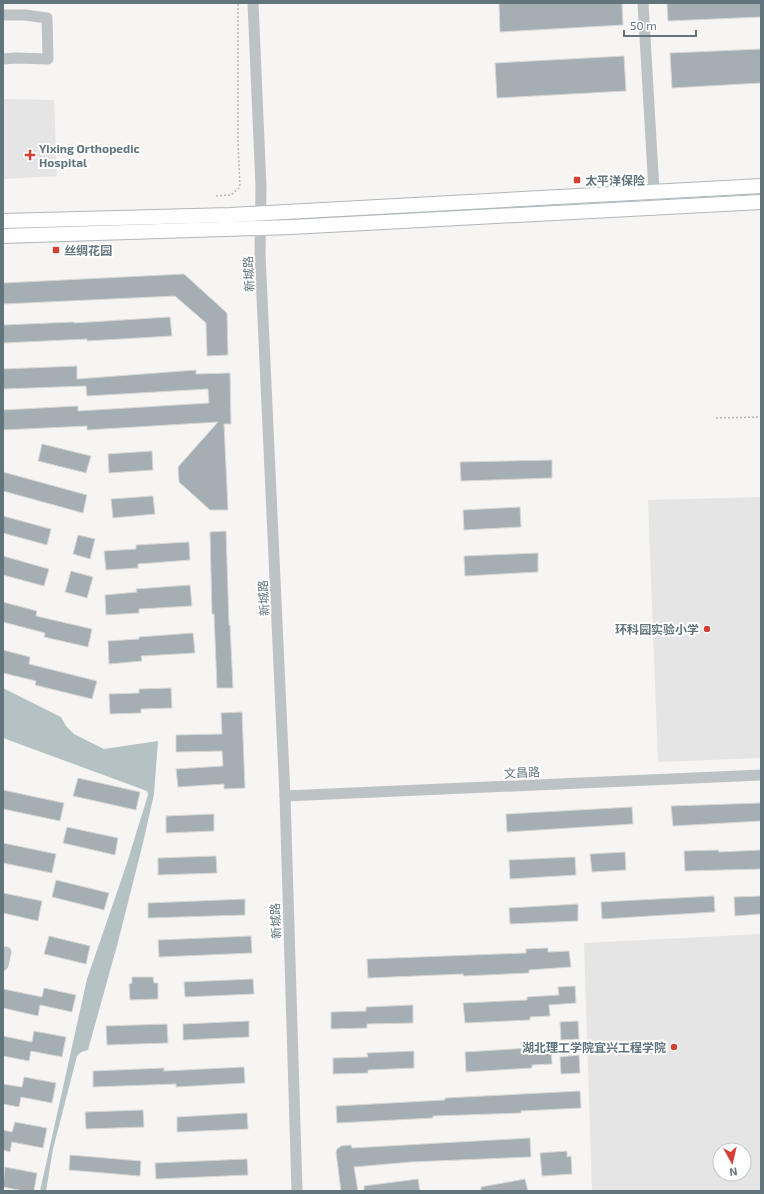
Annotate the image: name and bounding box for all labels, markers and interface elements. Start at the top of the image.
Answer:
scale bar [624,12,696,38]
text: 50 m [630,18,657,32]
place label: Yixing Orthopedic Hospital [39,141,140,169]
marker: Yixing Orthopedic Hospital [24,149,36,161]
place label: 太平洋保险 [585,173,645,187]
marker: 太平洋保险 [572,175,582,185]
place label: 丝绸花园 [64,243,112,257]
marker: 丝绸花园 [51,245,61,255]
street label: 新城路 [240,256,256,292]
street label: 新城路 [255,580,271,616]
place label: 环科园实验小学 [615,622,699,636]
marker: 环科园实验小学 [702,624,712,634]
street label: 文昌路 [504,764,540,780]
street label: 新城路 [267,903,283,939]
place label: 湖北理工学院宜兴工程学院 [522,1040,666,1054]
marker: 湖北理工学院宜兴工程学院 [669,1042,679,1052]
north arrow [712,1142,752,1182]
text: N [729,1165,738,1179]

